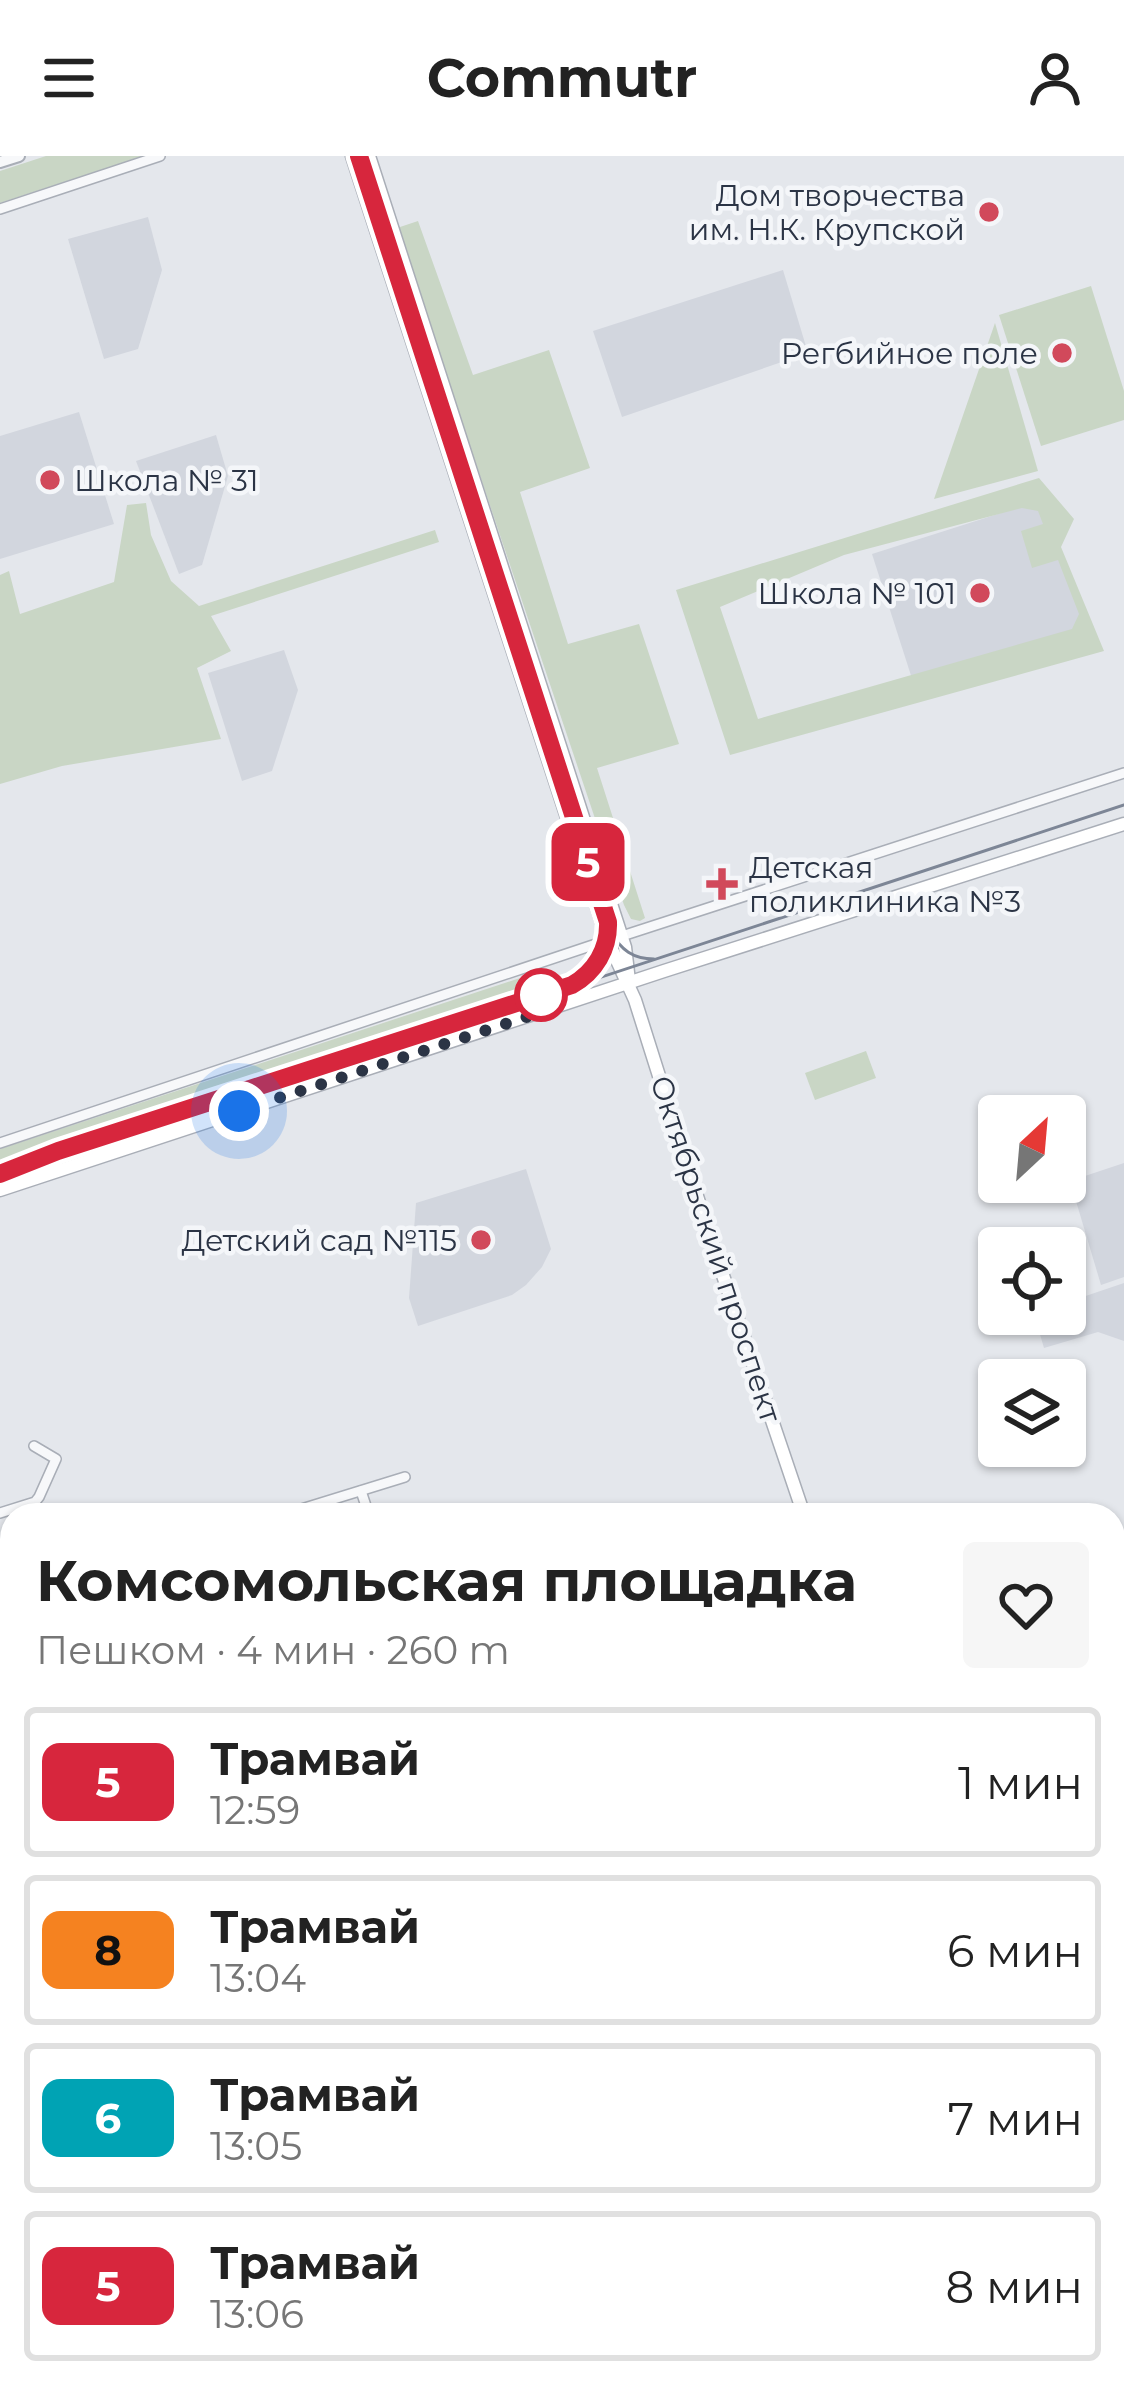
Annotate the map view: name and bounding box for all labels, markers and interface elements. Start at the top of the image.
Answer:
icon: menu [36,45,102,111]
text: Commutr [427,45,697,111]
icon: person [1022,45,1088,111]
place label: Дом творчества им. Н.К. Крупской [689,177,965,248]
marker: Дом творчества им. Н.К. Крупской [976,199,1002,225]
place label: Регбийное поле [781,335,1038,372]
marker: Регбийное поле [1049,340,1075,366]
place label: Школа № 31 [74,462,259,499]
marker: Школа № 31 [37,467,63,493]
place label: Школа № 101 [758,575,956,612]
marker: Школа № 101 [967,580,993,606]
line badge: 5 [549,823,627,901]
text: 5 [576,836,601,888]
place label: Детская поликлиника №3 [749,849,1021,920]
marker: Детская поликлиника №3 [706,868,738,900]
unlabelled marker [516,970,566,1020]
street label: Октябрьский проспект [642,1071,790,1428]
your location [209,1081,269,1141]
north arrow [978,1095,1086,1203]
map controls [978,1095,1086,1467]
place label: Детский сад №115 [182,1222,457,1259]
marker: Детский сад №115 [468,1227,494,1253]
button: locate [978,1227,1086,1335]
button: layers [978,1359,1086,1467]
button: heart [963,1542,1089,1668]
text: Комсомольская площадка [36,1546,857,1615]
text: Пешком · 4 мин · 260 m [36,1626,510,1674]
text: Трамвай [210,1731,420,1786]
text: 1 мин [958,1755,1083,1810]
text: 5 [96,1756,121,1808]
text: 12:59 [210,1786,300,1834]
text: Трамвай [210,1899,420,1954]
text: 6 мин [947,1923,1083,1978]
text: 8 [94,1924,122,1976]
text: 13:04 [210,1954,306,2002]
text: Трамвай [210,2067,420,2122]
text: 7 мин [948,2091,1083,2146]
text: 6 [95,2092,121,2144]
text: 13:05 [210,2122,302,2170]
text: Трамвай [210,2235,420,2290]
text: 8 мин [946,2259,1083,2314]
text: 5 [96,2260,121,2312]
text: 13:06 [210,2290,304,2338]

